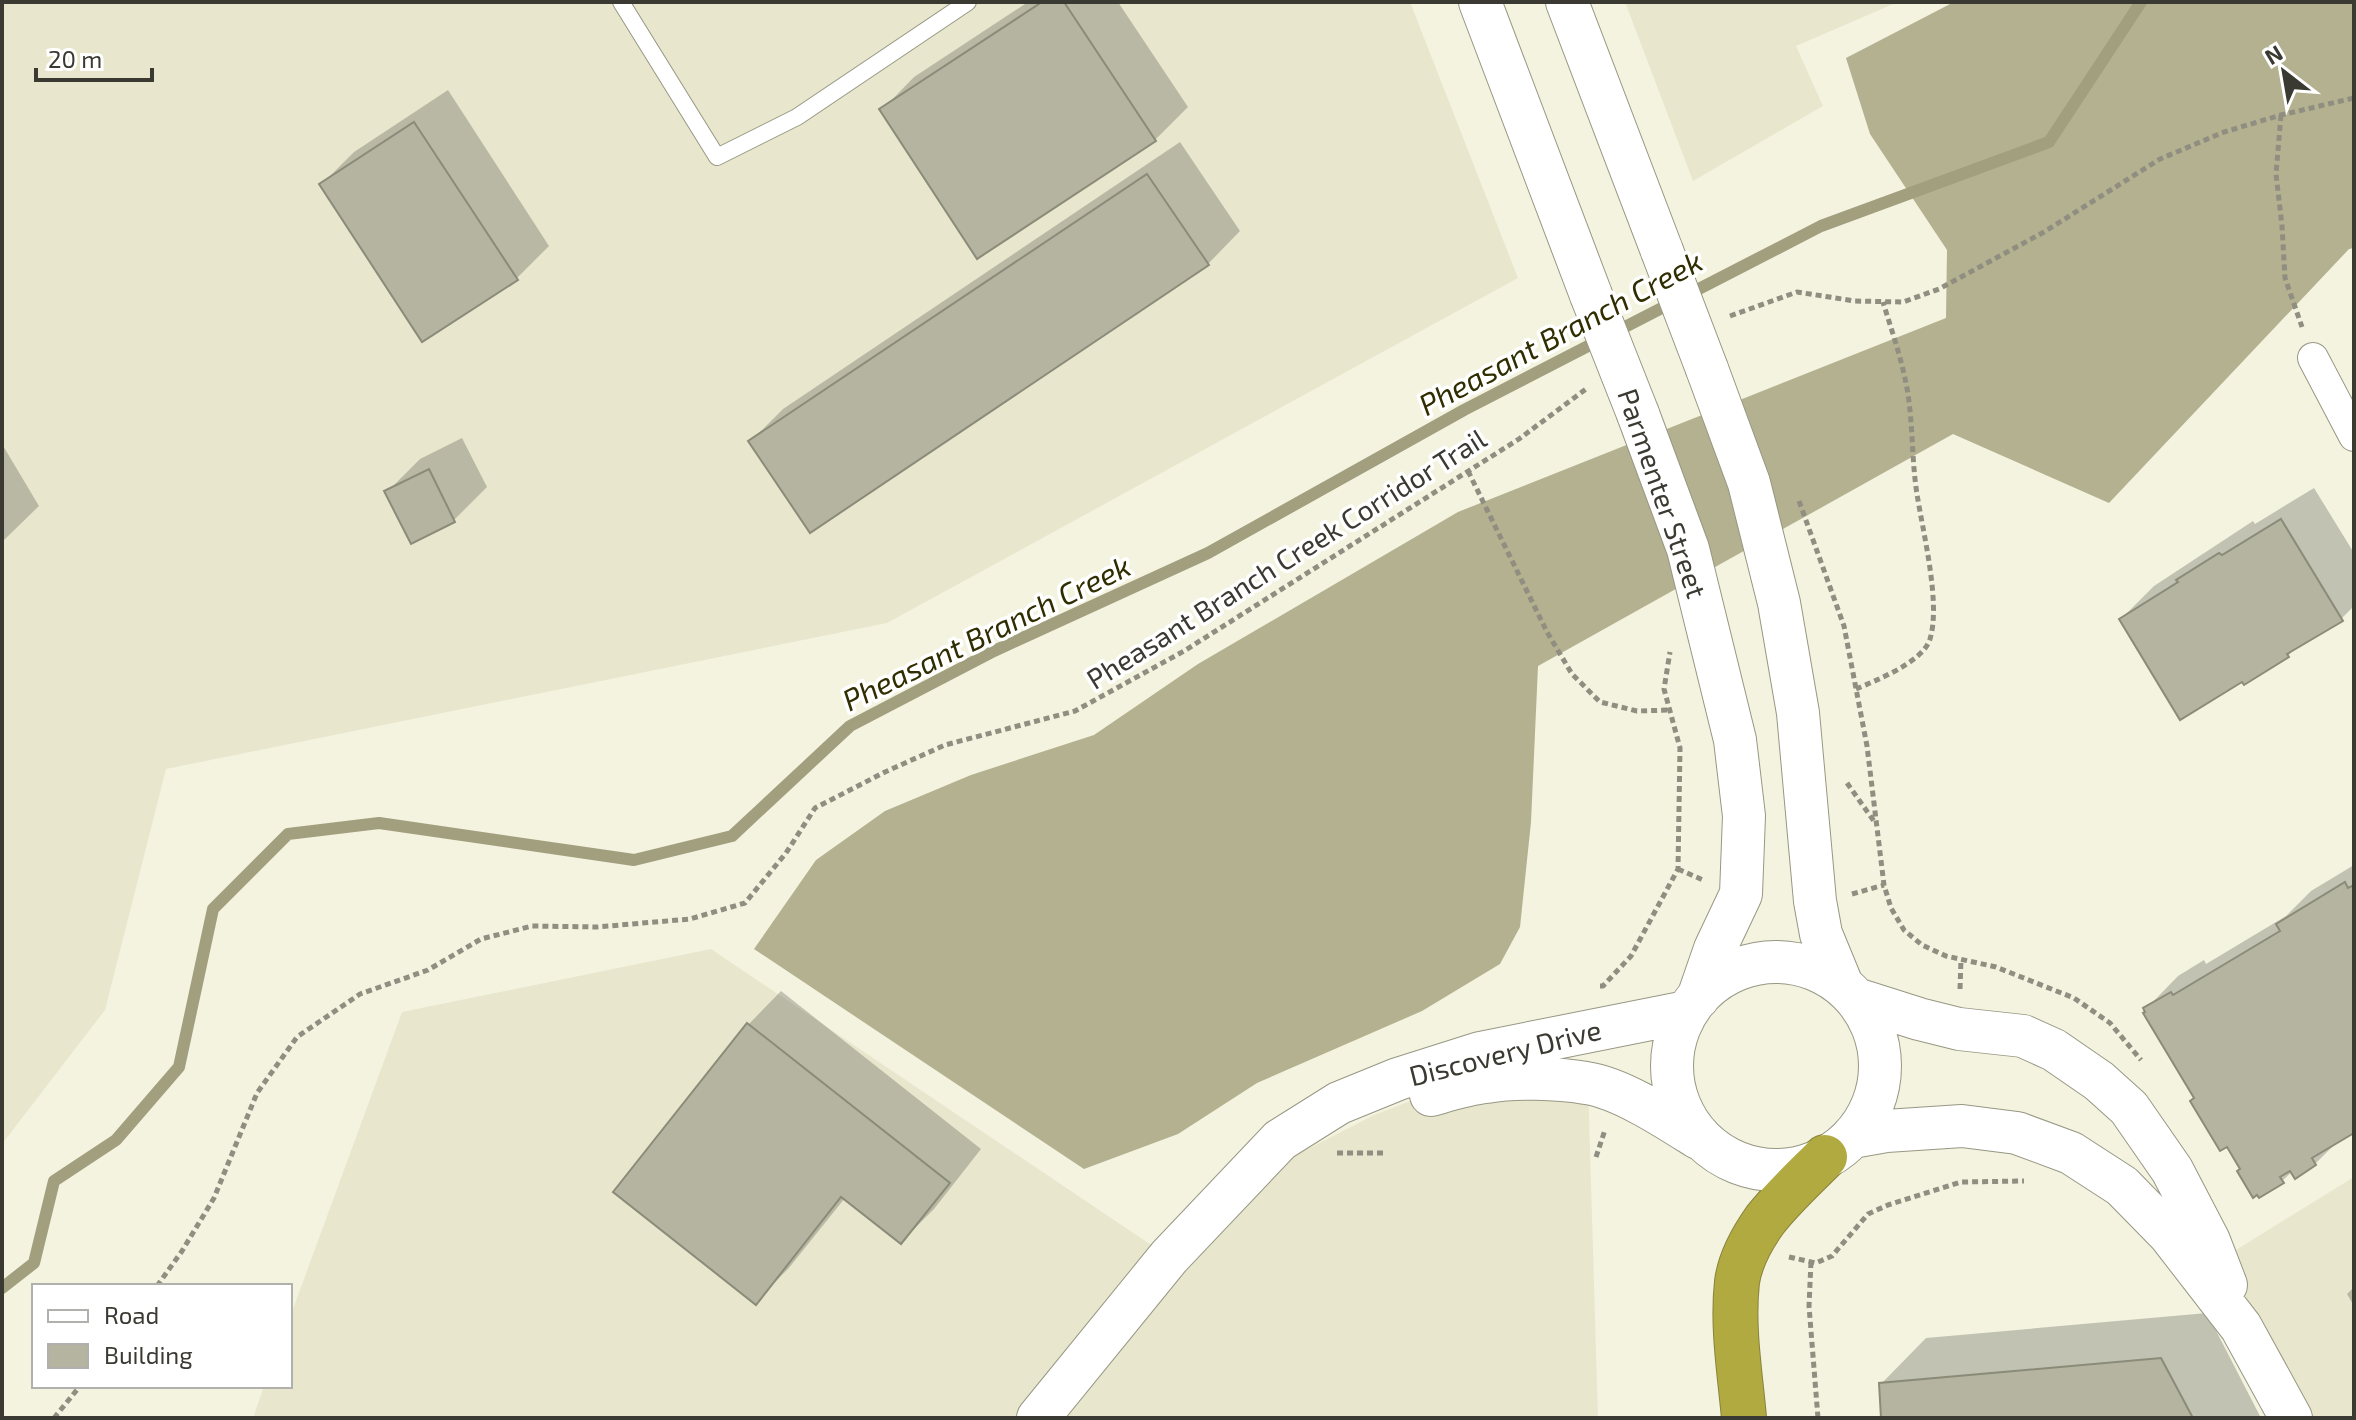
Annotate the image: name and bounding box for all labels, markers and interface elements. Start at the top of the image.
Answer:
scale bar [36,32,152,82]
north arrow [2244,32,2324,112]
text: N [2260,39,2287,69]
text: 20 m [48,44,102,73]
water label: Pheasant Branch Creek [1412,242,1708,422]
street label: Parmenter Street [1611,384,1715,602]
street label: Pheasant Branch Creek Corridor Trail [1080,420,1493,695]
water label: Pheasant Branch Creek [836,547,1136,717]
street label: Discovery Drive [1405,1012,1605,1092]
legend [32,1284,292,1388]
text: Road [104,1300,159,1329]
text: Building [104,1340,193,1369]

